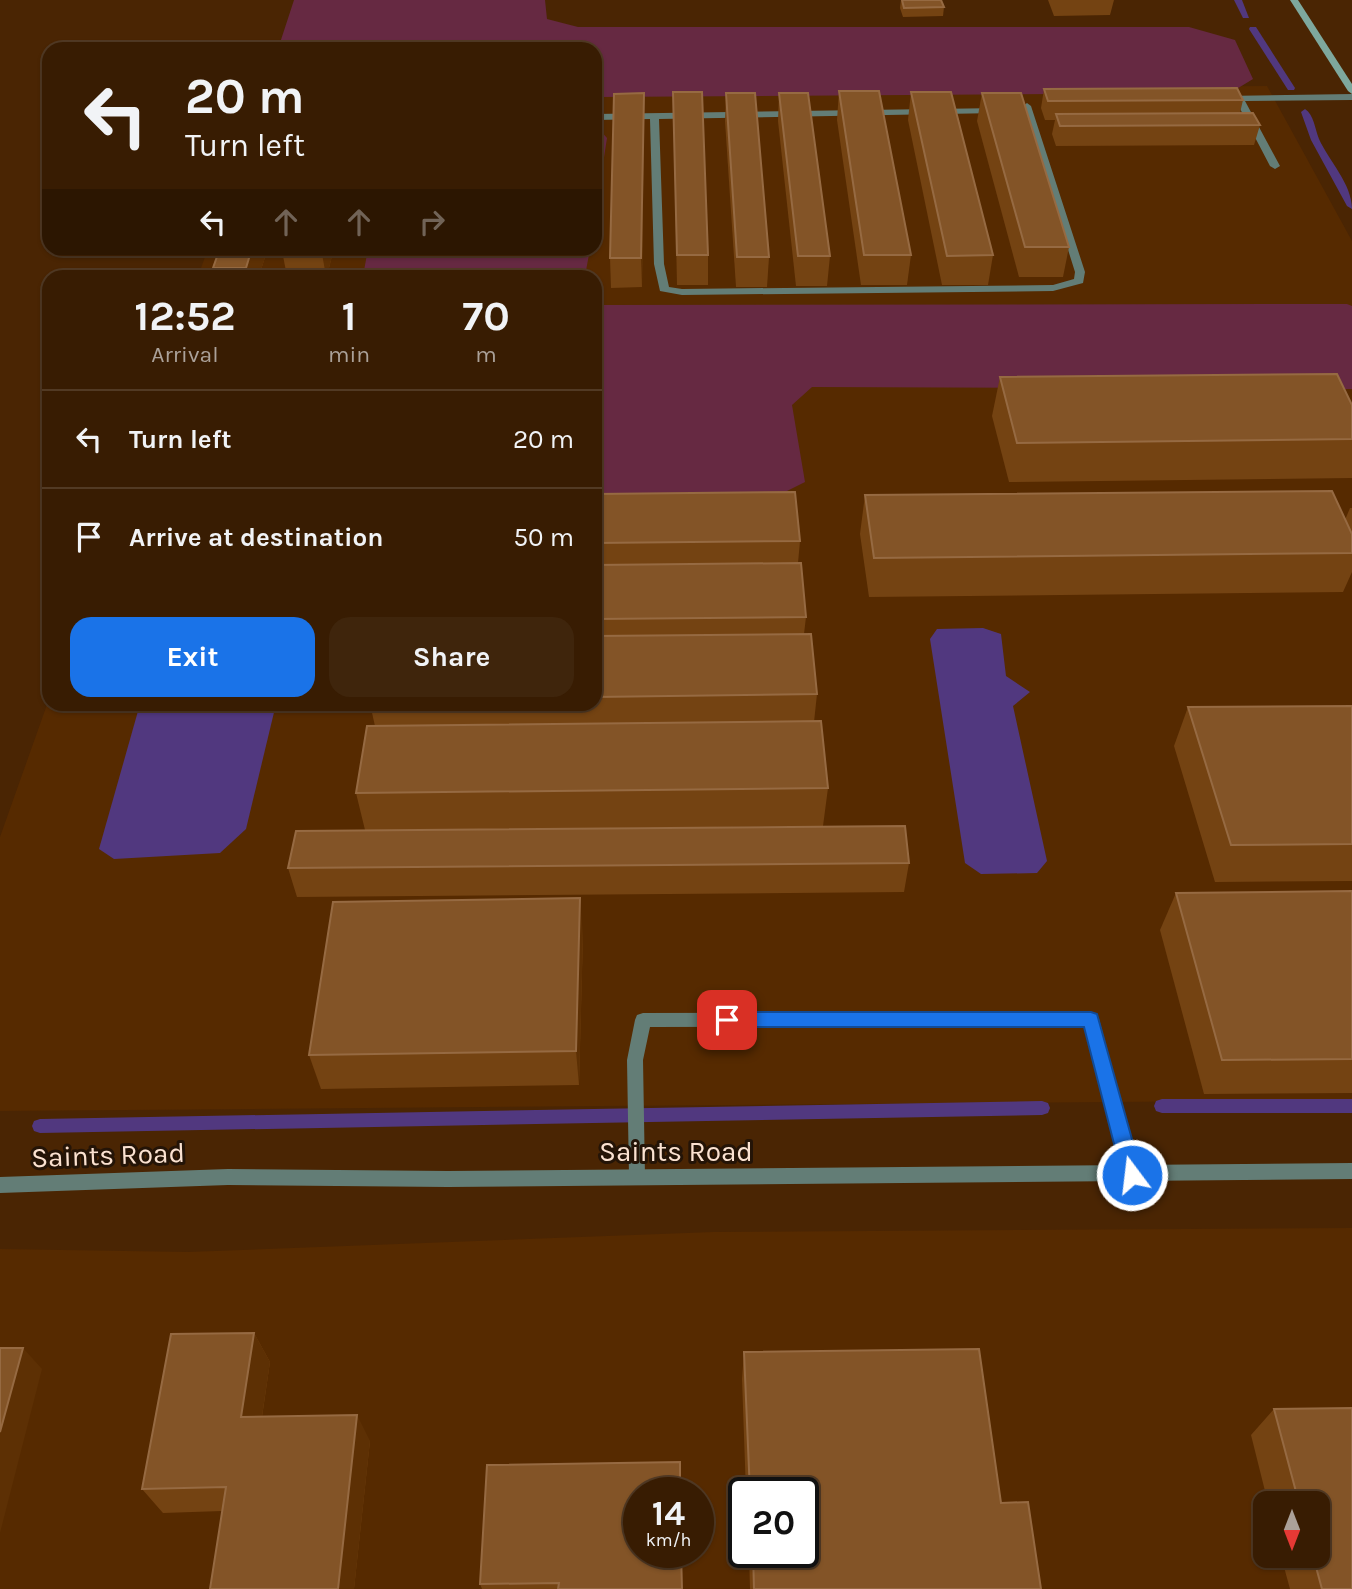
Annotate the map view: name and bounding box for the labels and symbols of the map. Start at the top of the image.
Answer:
pin [697,990,757,1050]
street label: Saints Road [599,1135,753,1168]
street label: Saints Road [31,1136,185,1174]
position arrow [1095,1138,1169,1212]
speed limit sign: 20 [728,1477,819,1568]
north arrow [1253,1491,1330,1568]

